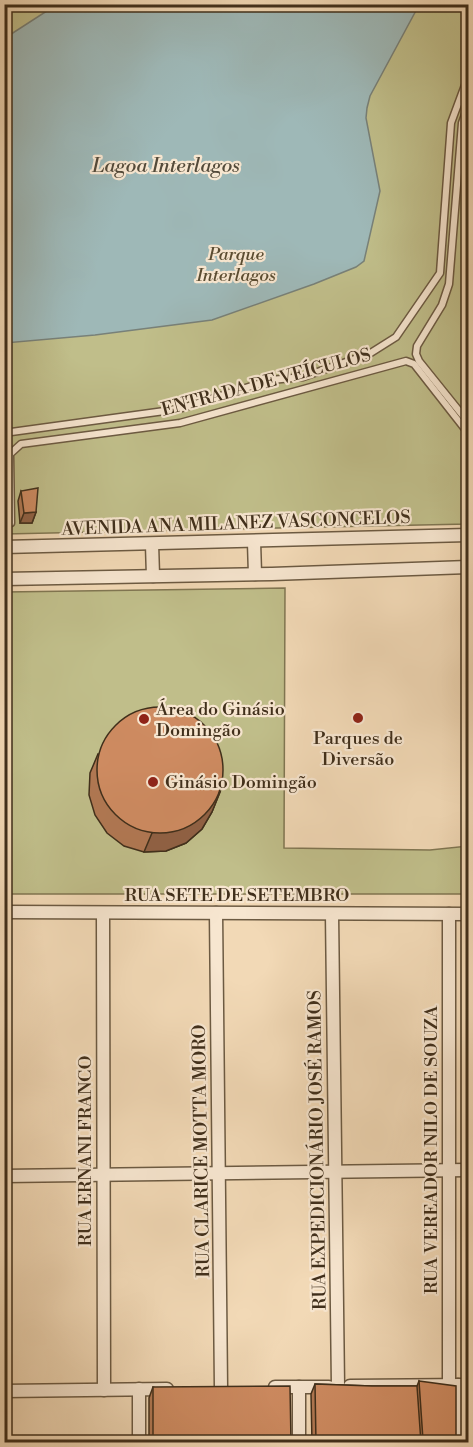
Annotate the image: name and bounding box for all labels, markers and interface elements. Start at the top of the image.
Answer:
water label: Lagoa Interlagos [91,154,240,179]
park label: Parque Interlagos [195,243,276,287]
street label: ENTRADA DE VEÍCULOS [159,343,374,422]
street label: AVENIDA ANA MILANEZ VASCONCELOS [60,506,411,541]
place label: Área do Ginásio Domingão [155,698,285,742]
marker: Parques de Diversão [351,711,365,725]
marker: Área do Ginásio Domingão [137,712,151,726]
place label: Parques de Diversão [313,727,403,771]
place label: Ginásio Domingão [165,771,317,794]
marker: Ginásio Domingão [146,775,160,789]
street label: RUA SETE DE SETEMBRO [125,884,349,907]
street label: RUA EXPEDICIONÁRIO JOSÉ RAMOS [303,990,332,1310]
street label: RUA VEREADOR NILO DE SOUZA [420,1005,443,1294]
street label: RUA CLARICE MOTTA MORO [188,1024,215,1278]
street label: RUA ERNANI FRANCO [74,1056,97,1246]

